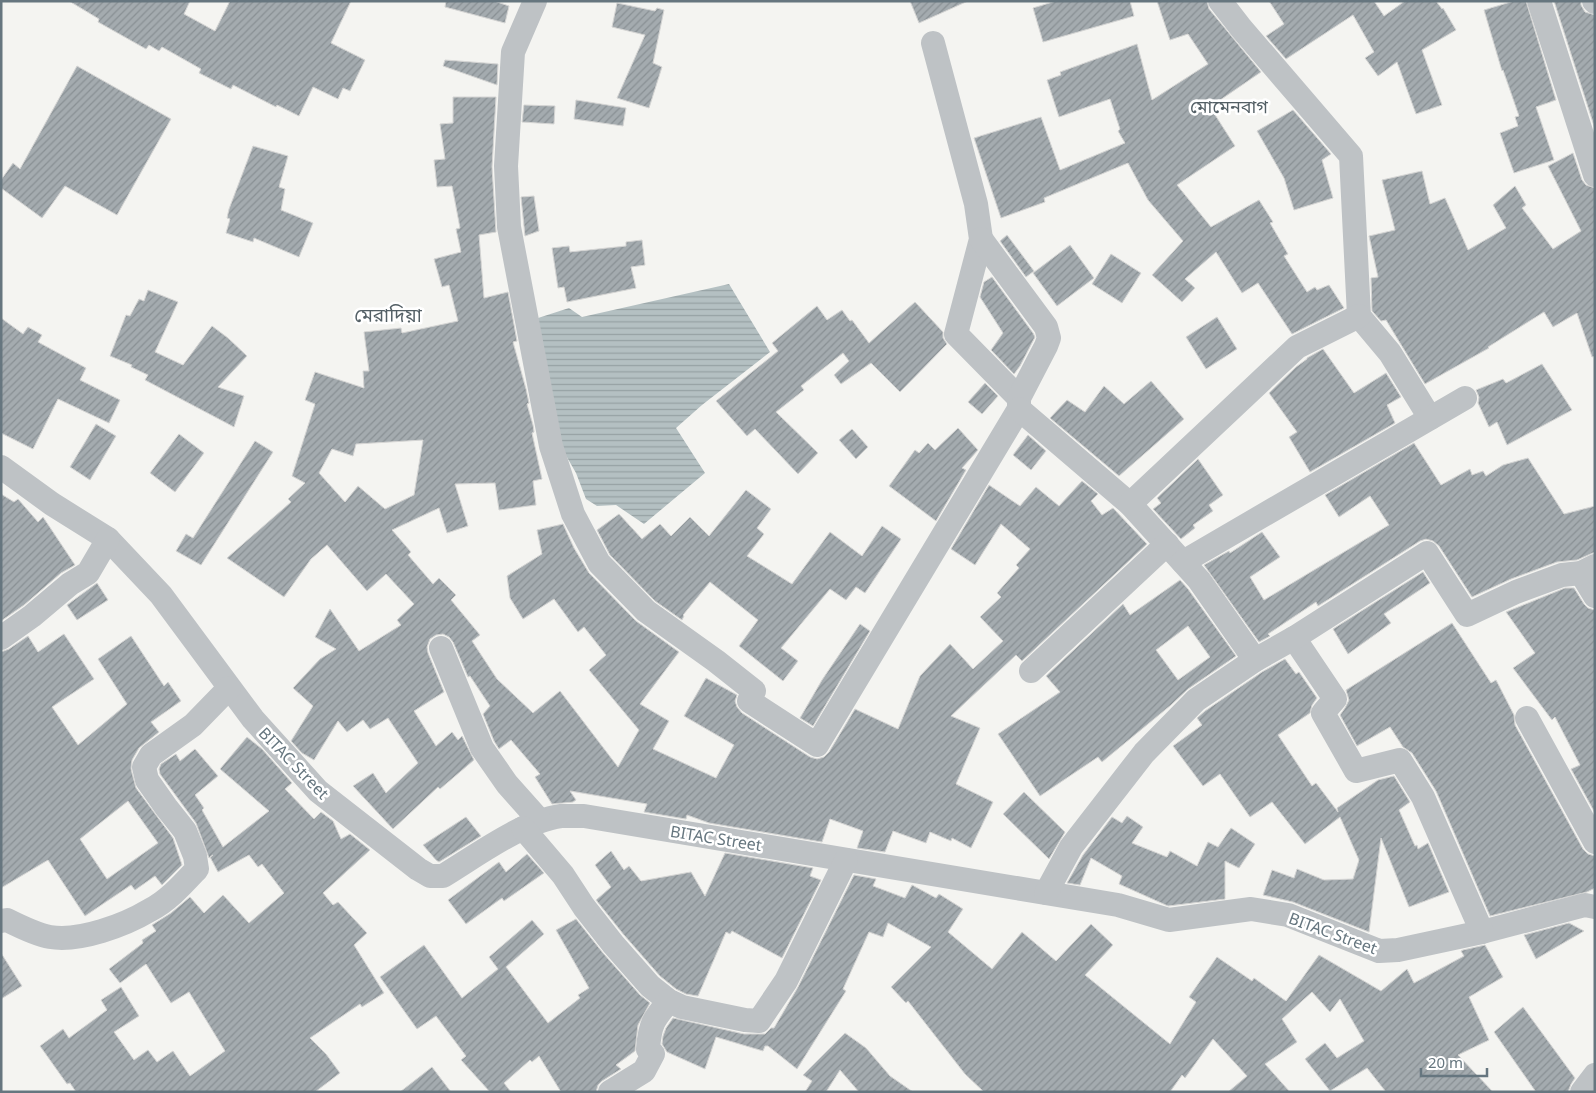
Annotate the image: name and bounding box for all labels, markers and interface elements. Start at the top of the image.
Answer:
district label: মোমেনবাগ [1190,94,1268,118]
district label: মেরাদিয়া [354,302,423,328]
street label: BITAC Street [254,722,334,804]
street label: BITAC Street [669,820,764,856]
street label: BITAC Street [1286,907,1380,959]
scale bar [1421,1046,1487,1078]
text: 20 m [1428,1052,1463,1072]

